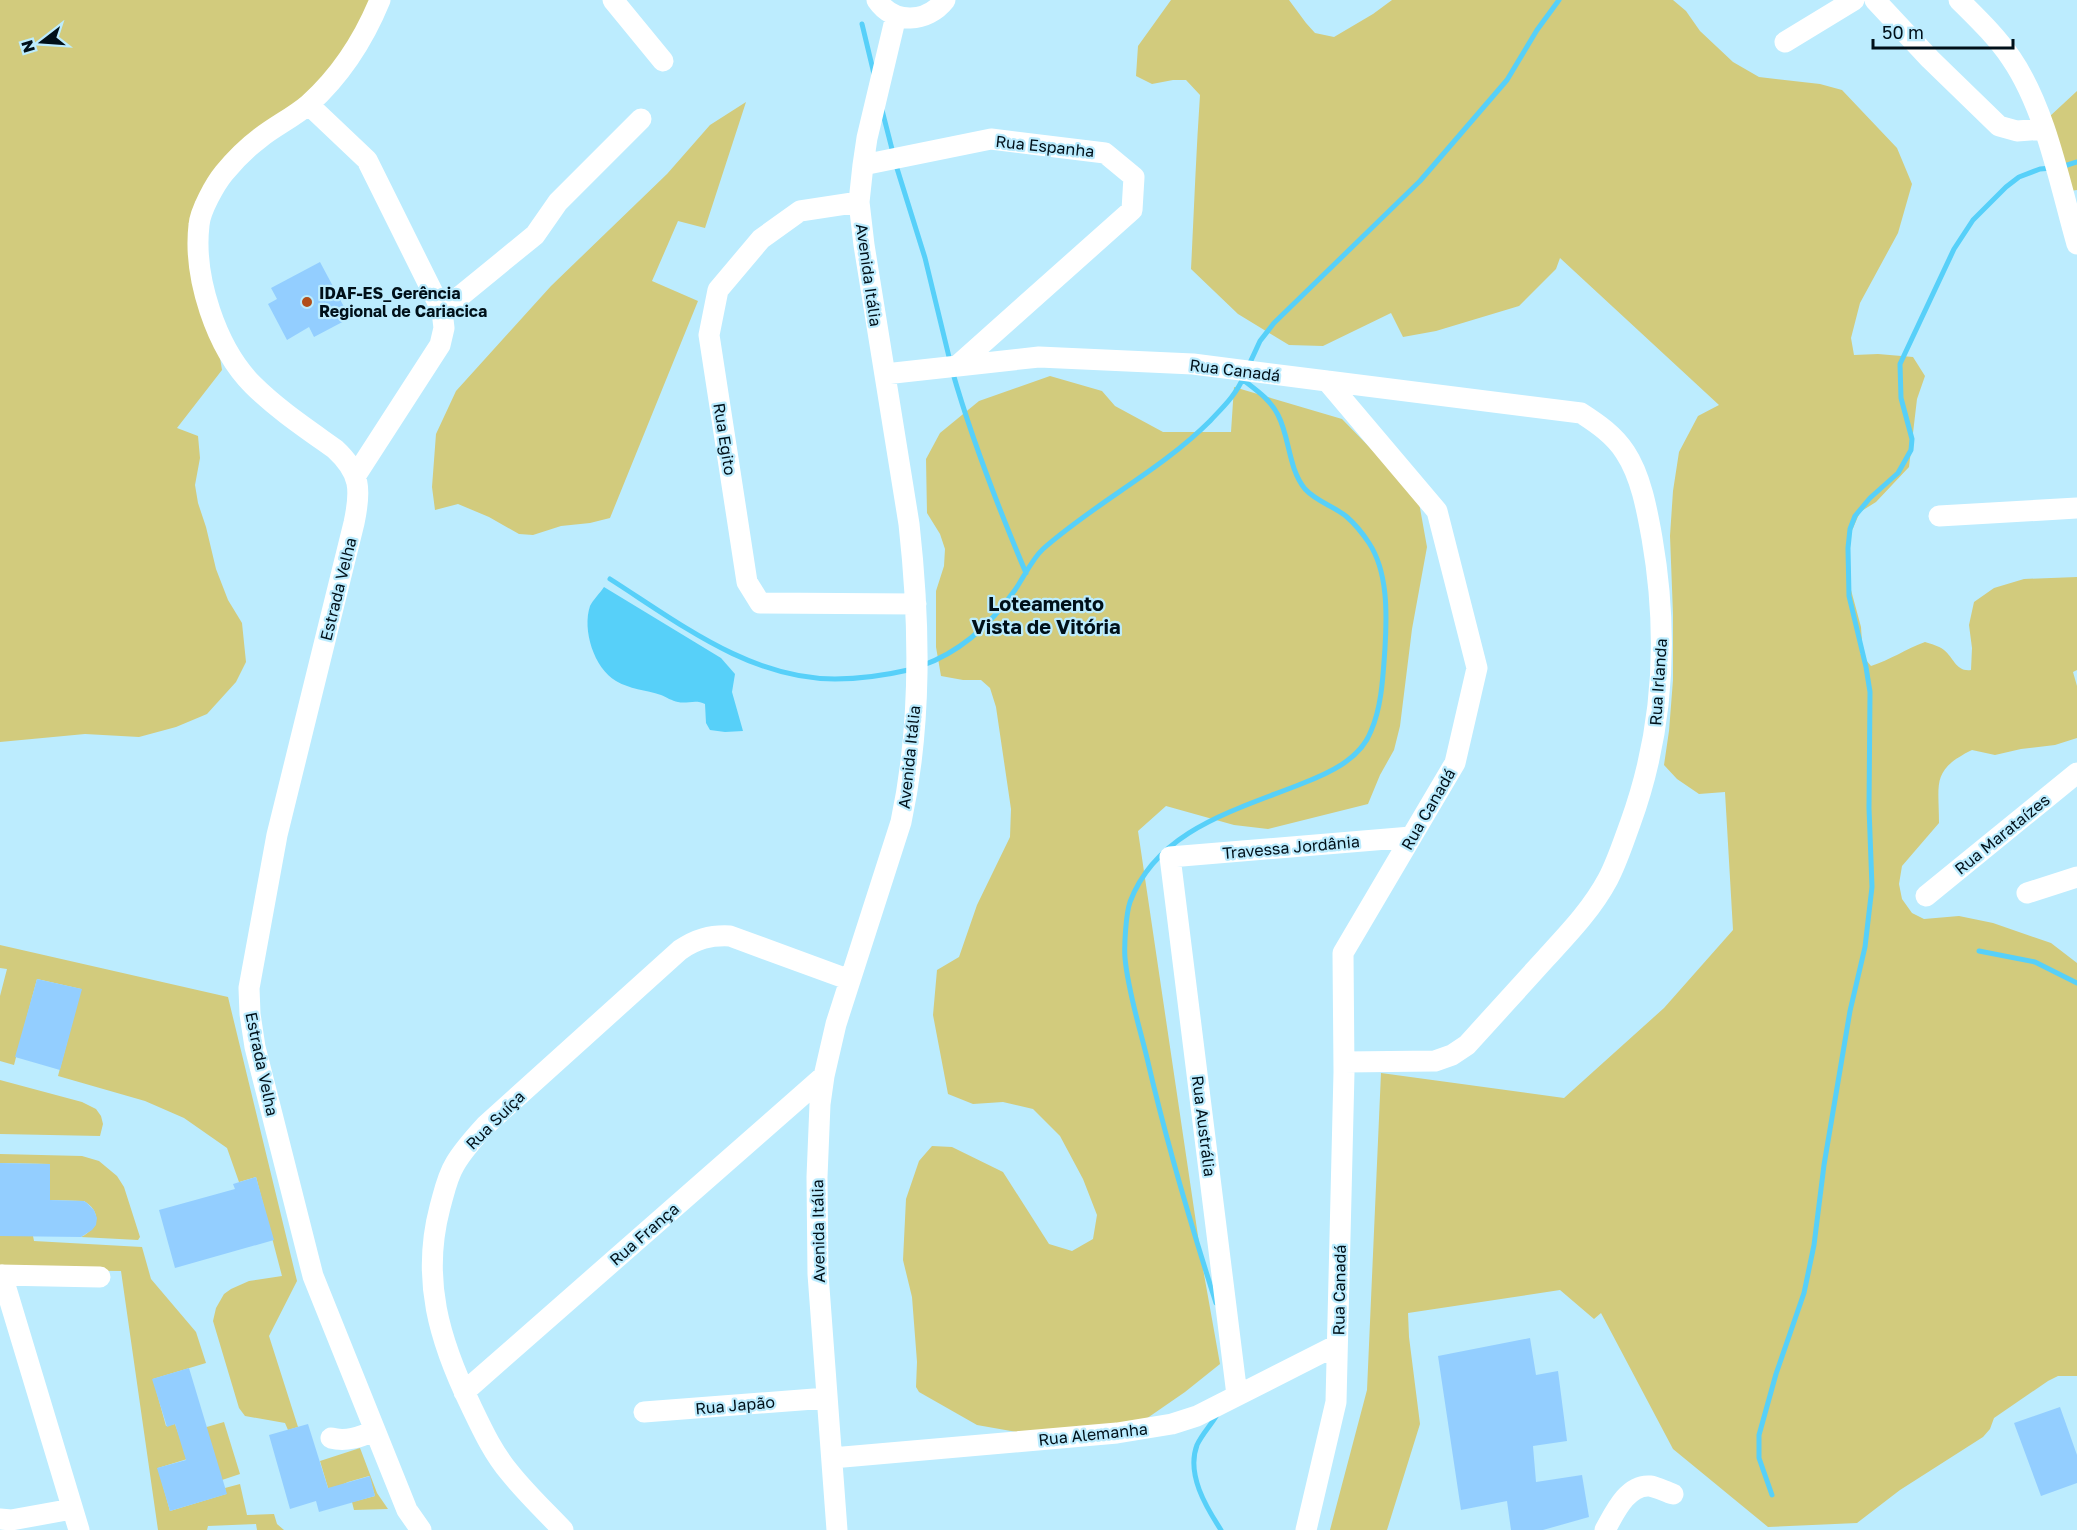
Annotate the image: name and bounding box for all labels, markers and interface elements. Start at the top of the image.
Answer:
north arrow [12,12,72,72]
scale bar [1873,12,2012,50]
text: 50 m [1882,21,1924,43]
text: N [16,38,39,55]
street label: Rua Espanha [995,131,1095,161]
street label: Avenida Itália [852,222,886,328]
place label: IDAF-ES_Gerência Regional de Cariacica [319,283,487,321]
marker: IDAF-ES_Gerência Regional de Cariacica [300,295,314,309]
street label: Rua Canadá [1189,355,1281,385]
street label: Rua Egito [709,401,741,477]
street label: Estrada Velha [316,535,360,643]
district label: Loteamento Vista de Vitória [971,591,1121,638]
street label: Rua Irlanda [1645,638,1671,726]
street label: Avenida Itália [894,704,924,810]
street label: Rua Canadá [1397,765,1459,853]
street label: Rua Marataízes [1950,790,2054,878]
street label: Travessa Jordânia [1221,831,1361,863]
street label: Estrada Velha [241,1010,283,1118]
street label: Rua Austrália [1188,1074,1220,1178]
street label: Rua Suíça [461,1086,529,1154]
street label: Avenida Itália [807,1179,829,1283]
street label: Rua França [605,1198,683,1270]
street label: Rua Canadá [1328,1244,1350,1336]
street label: Rua Japão [694,1392,776,1418]
street label: Rua Alemanha [1037,1418,1149,1450]

